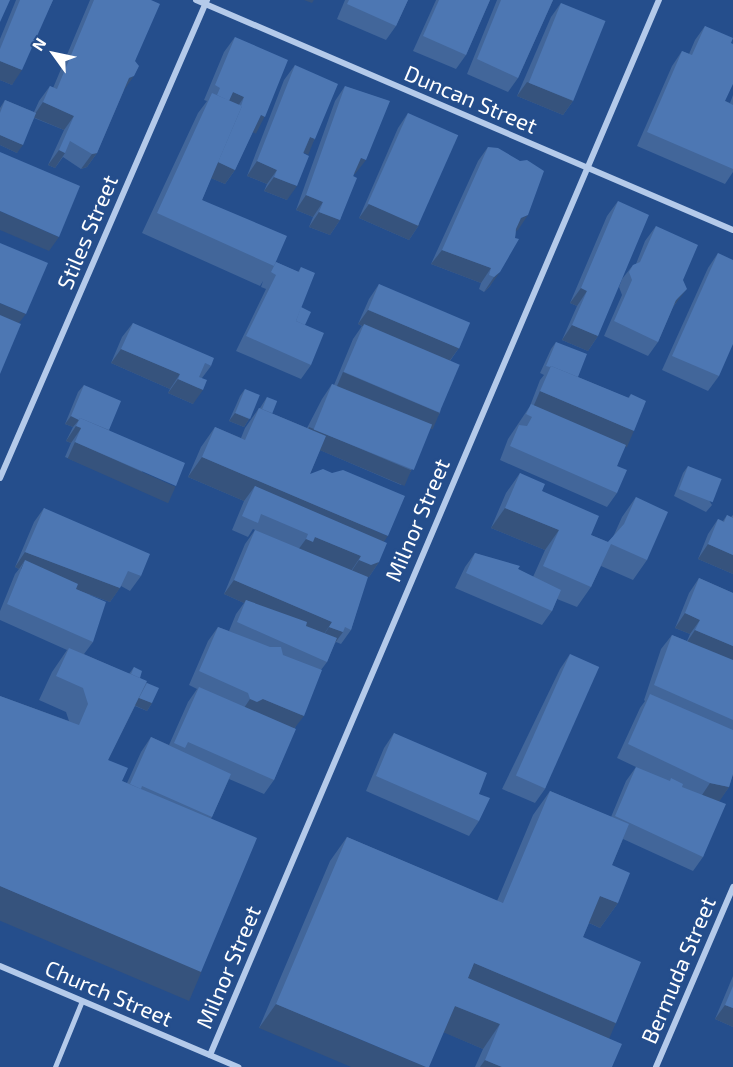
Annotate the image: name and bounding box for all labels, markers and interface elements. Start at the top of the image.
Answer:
north arrow [24,24,84,84]
text: N [27,34,50,54]
street label: Duncan Street [401,59,541,139]
street label: Stiles Street [51,171,123,293]
street label: Milnor Street [379,454,455,586]
street label: Bermuda Street [635,893,721,1047]
street label: Milnor Street [190,901,266,1033]
street label: Church Street [41,954,177,1032]

